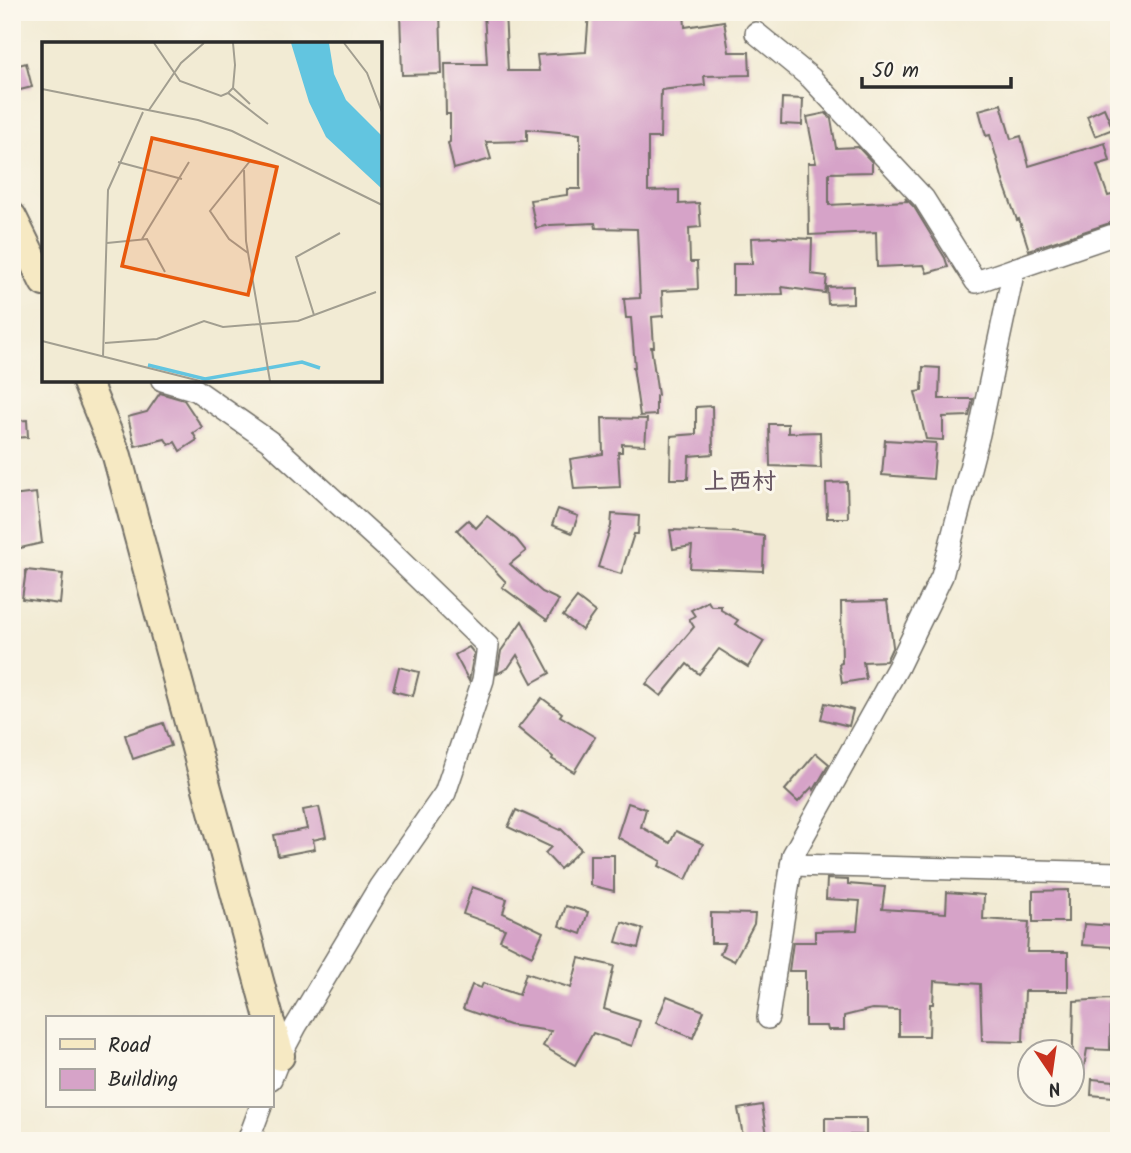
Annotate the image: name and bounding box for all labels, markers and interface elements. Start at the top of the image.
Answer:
inset map [42,42,382,382]
scale bar [862,46,1010,90]
text: 50 m [872,55,919,88]
district label: 上西村 [704,463,776,502]
legend [46,1016,273,1108]
text: Road [108,1030,151,1063]
north arrow [1016,1038,1086,1108]
text: Building [108,1064,178,1097]
text: N [1045,1072,1064,1104]

